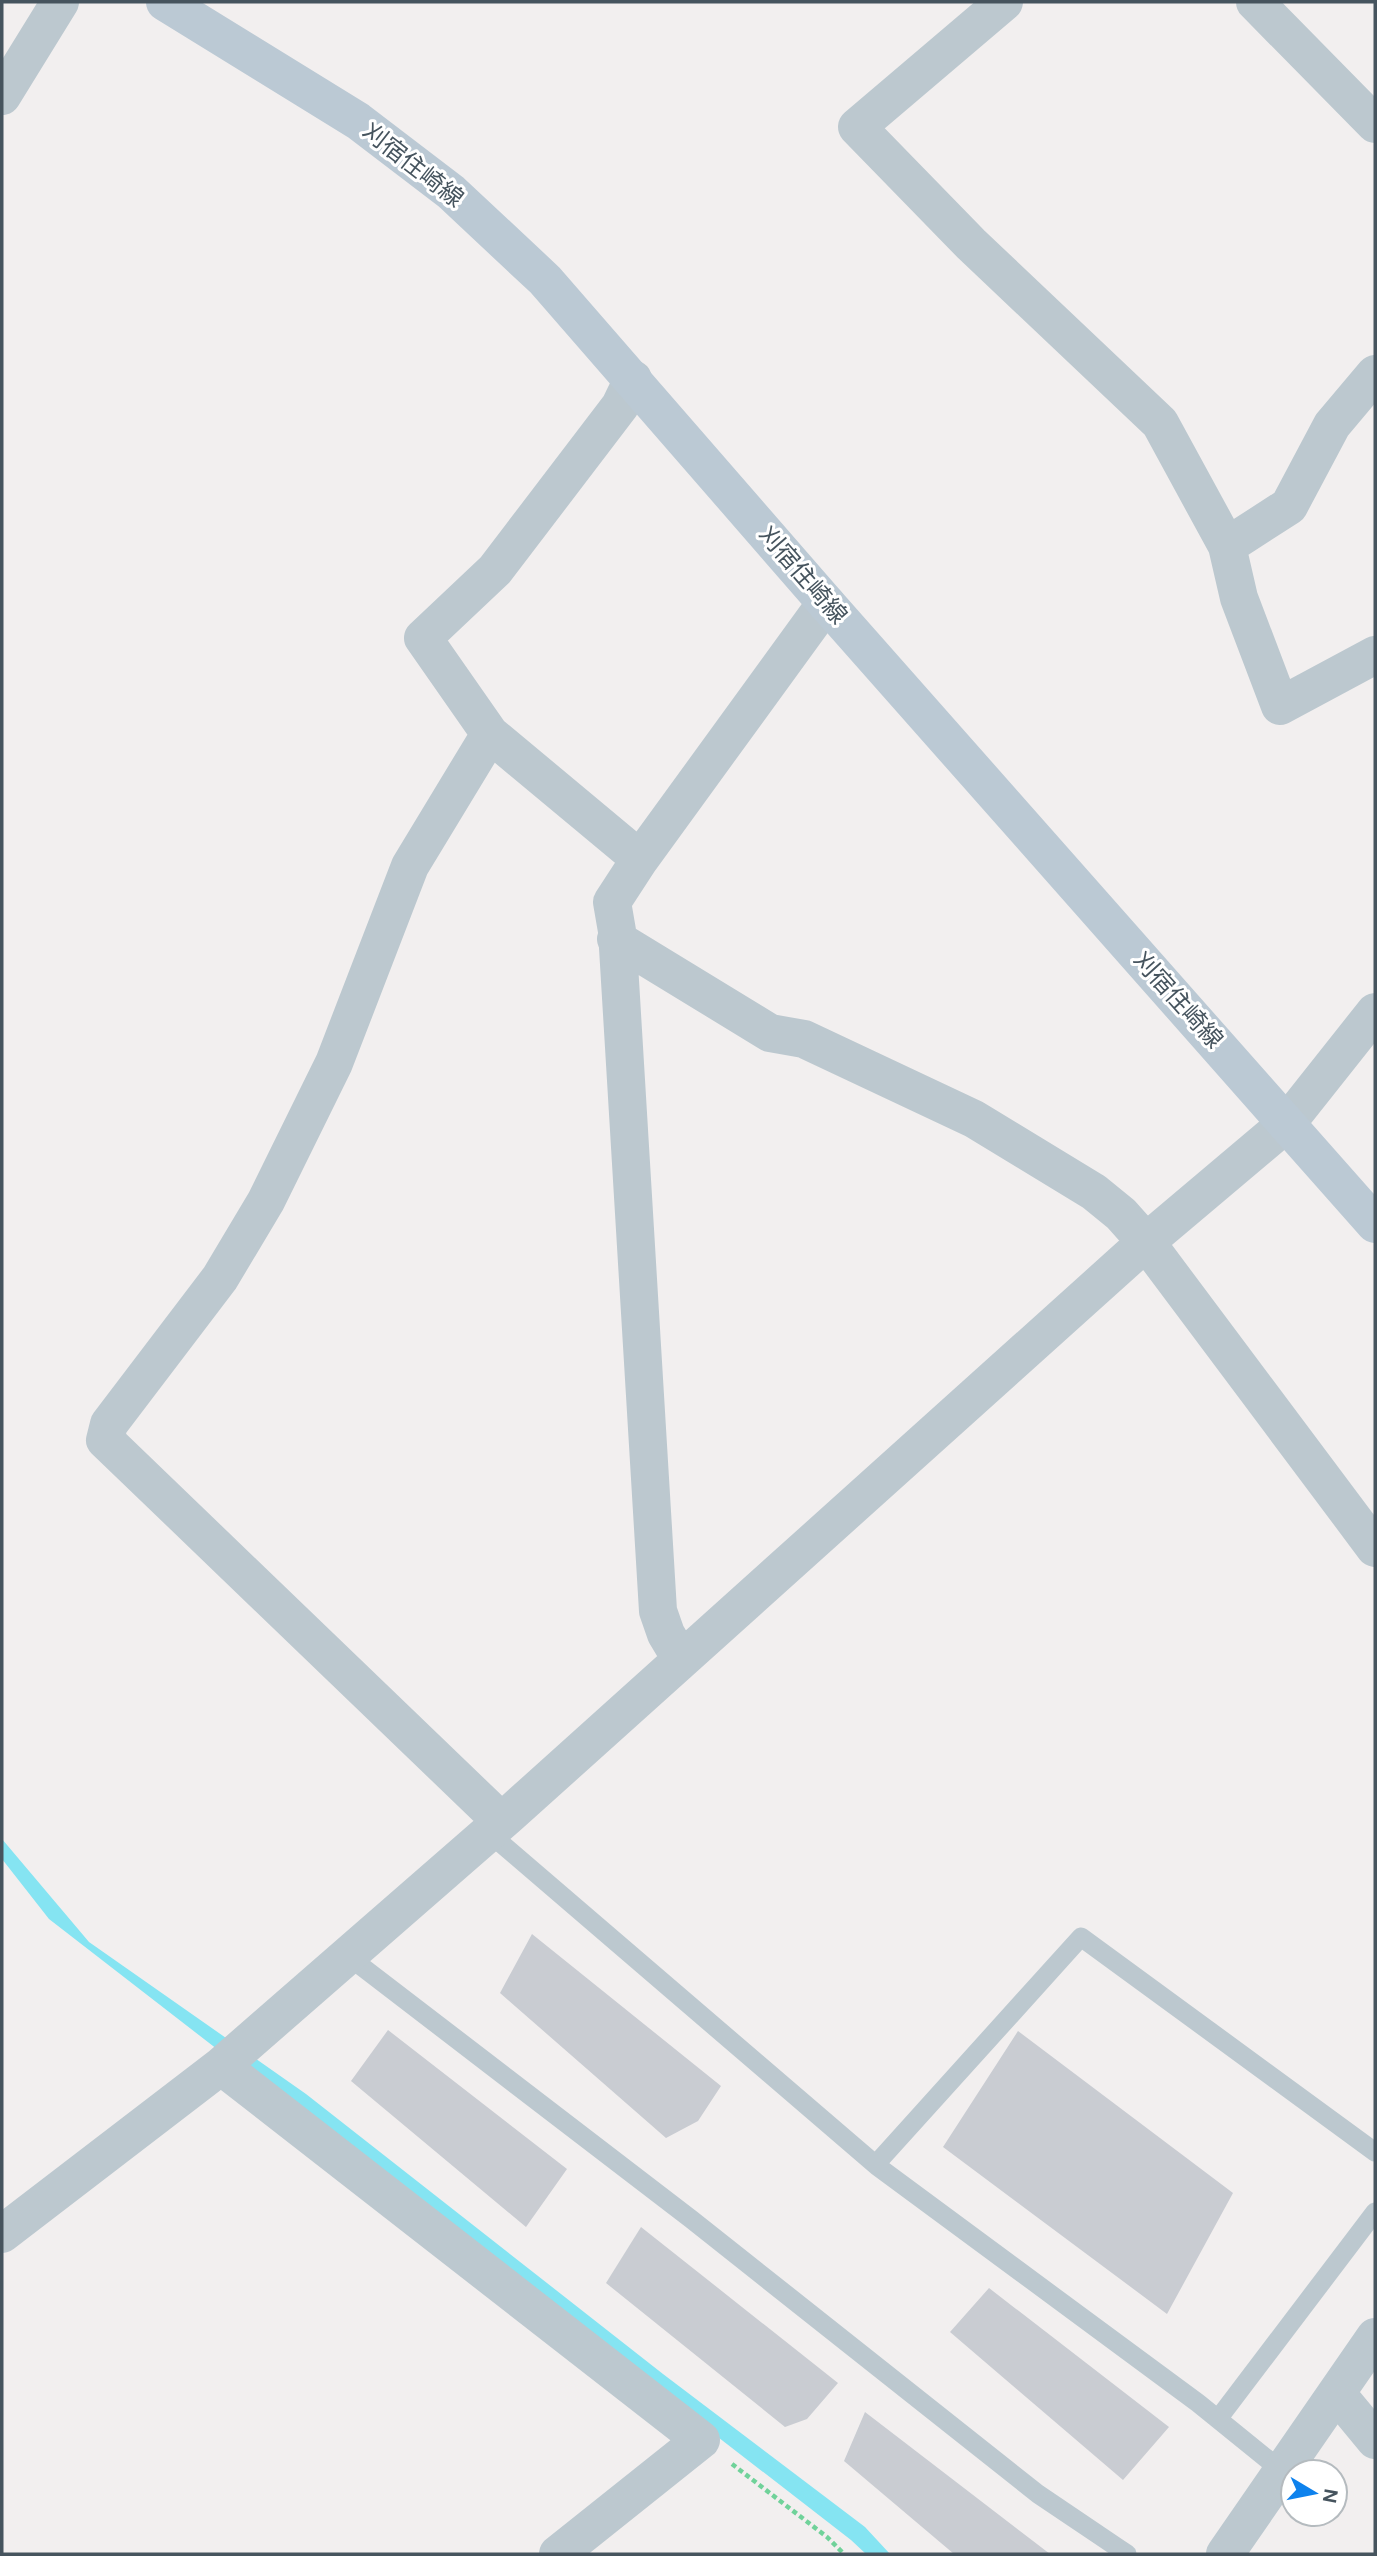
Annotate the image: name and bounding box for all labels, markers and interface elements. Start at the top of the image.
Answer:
street label: 刈宿住崎線 [356,115,470,214]
street label: 刈宿住崎線 [752,519,854,630]
street label: 刈宿住崎線 [1127,945,1230,1055]
north arrow [1279,2458,1349,2528]
text: N [1317,2487,1344,2505]

